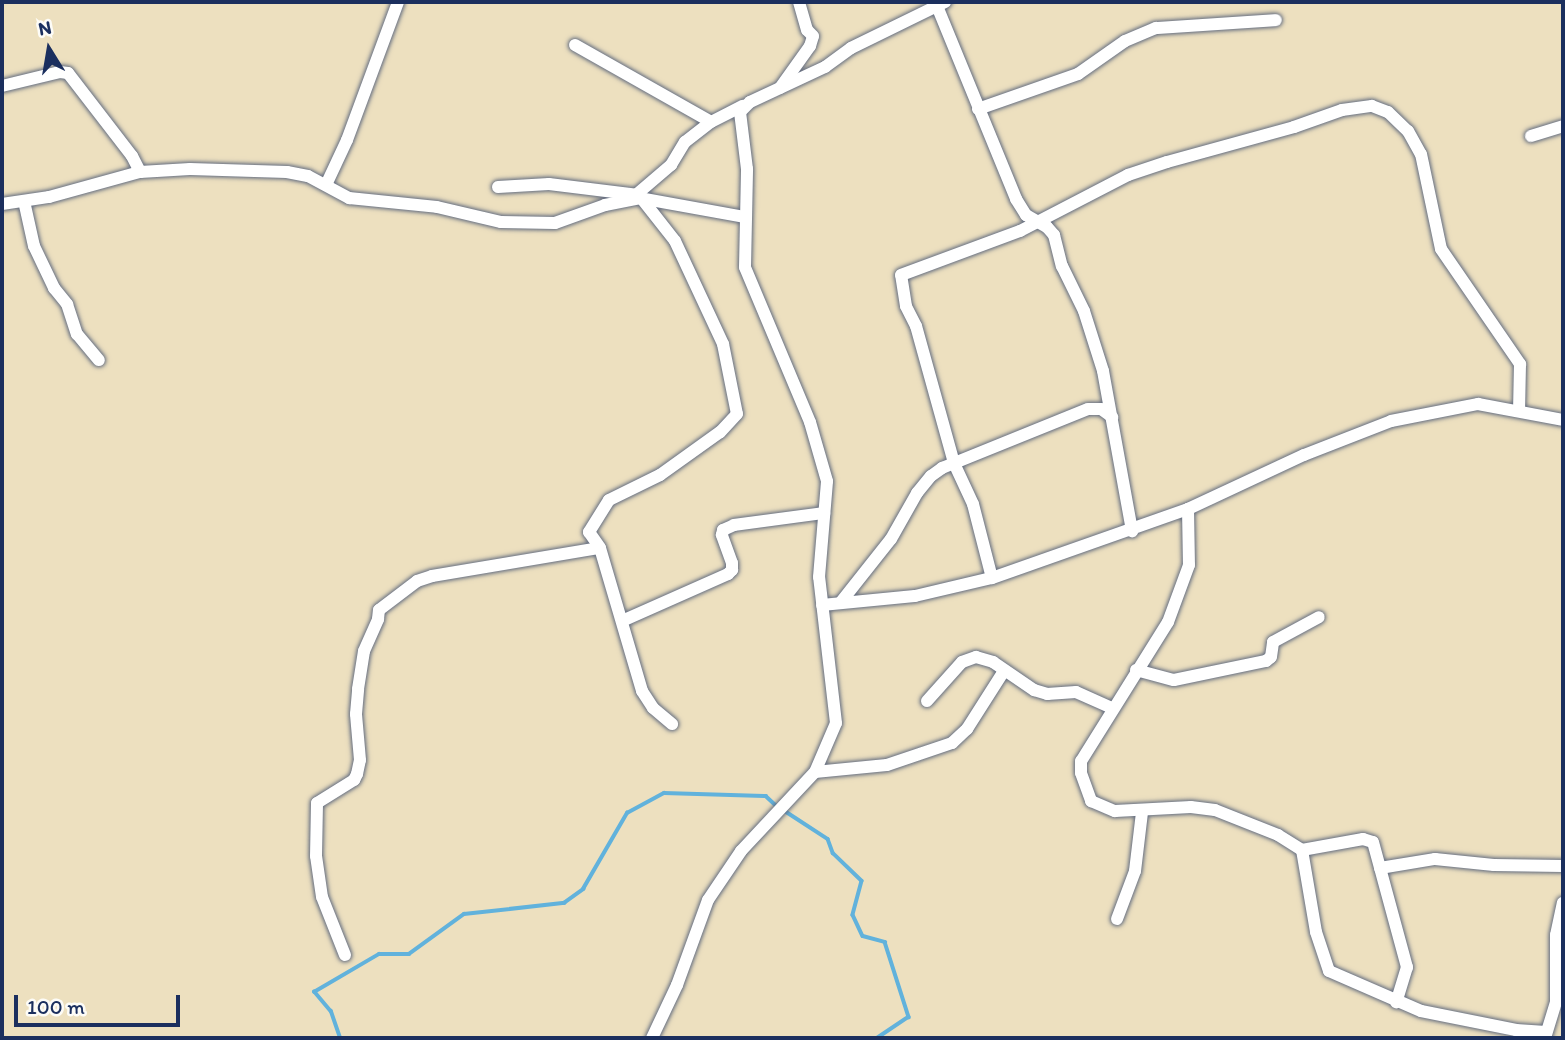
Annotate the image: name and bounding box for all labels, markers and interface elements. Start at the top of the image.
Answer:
north arrow [14,14,84,84]
text: N [36,15,53,40]
scale bar [18,981,184,1025]
text: 100 m [27,994,85,1019]

